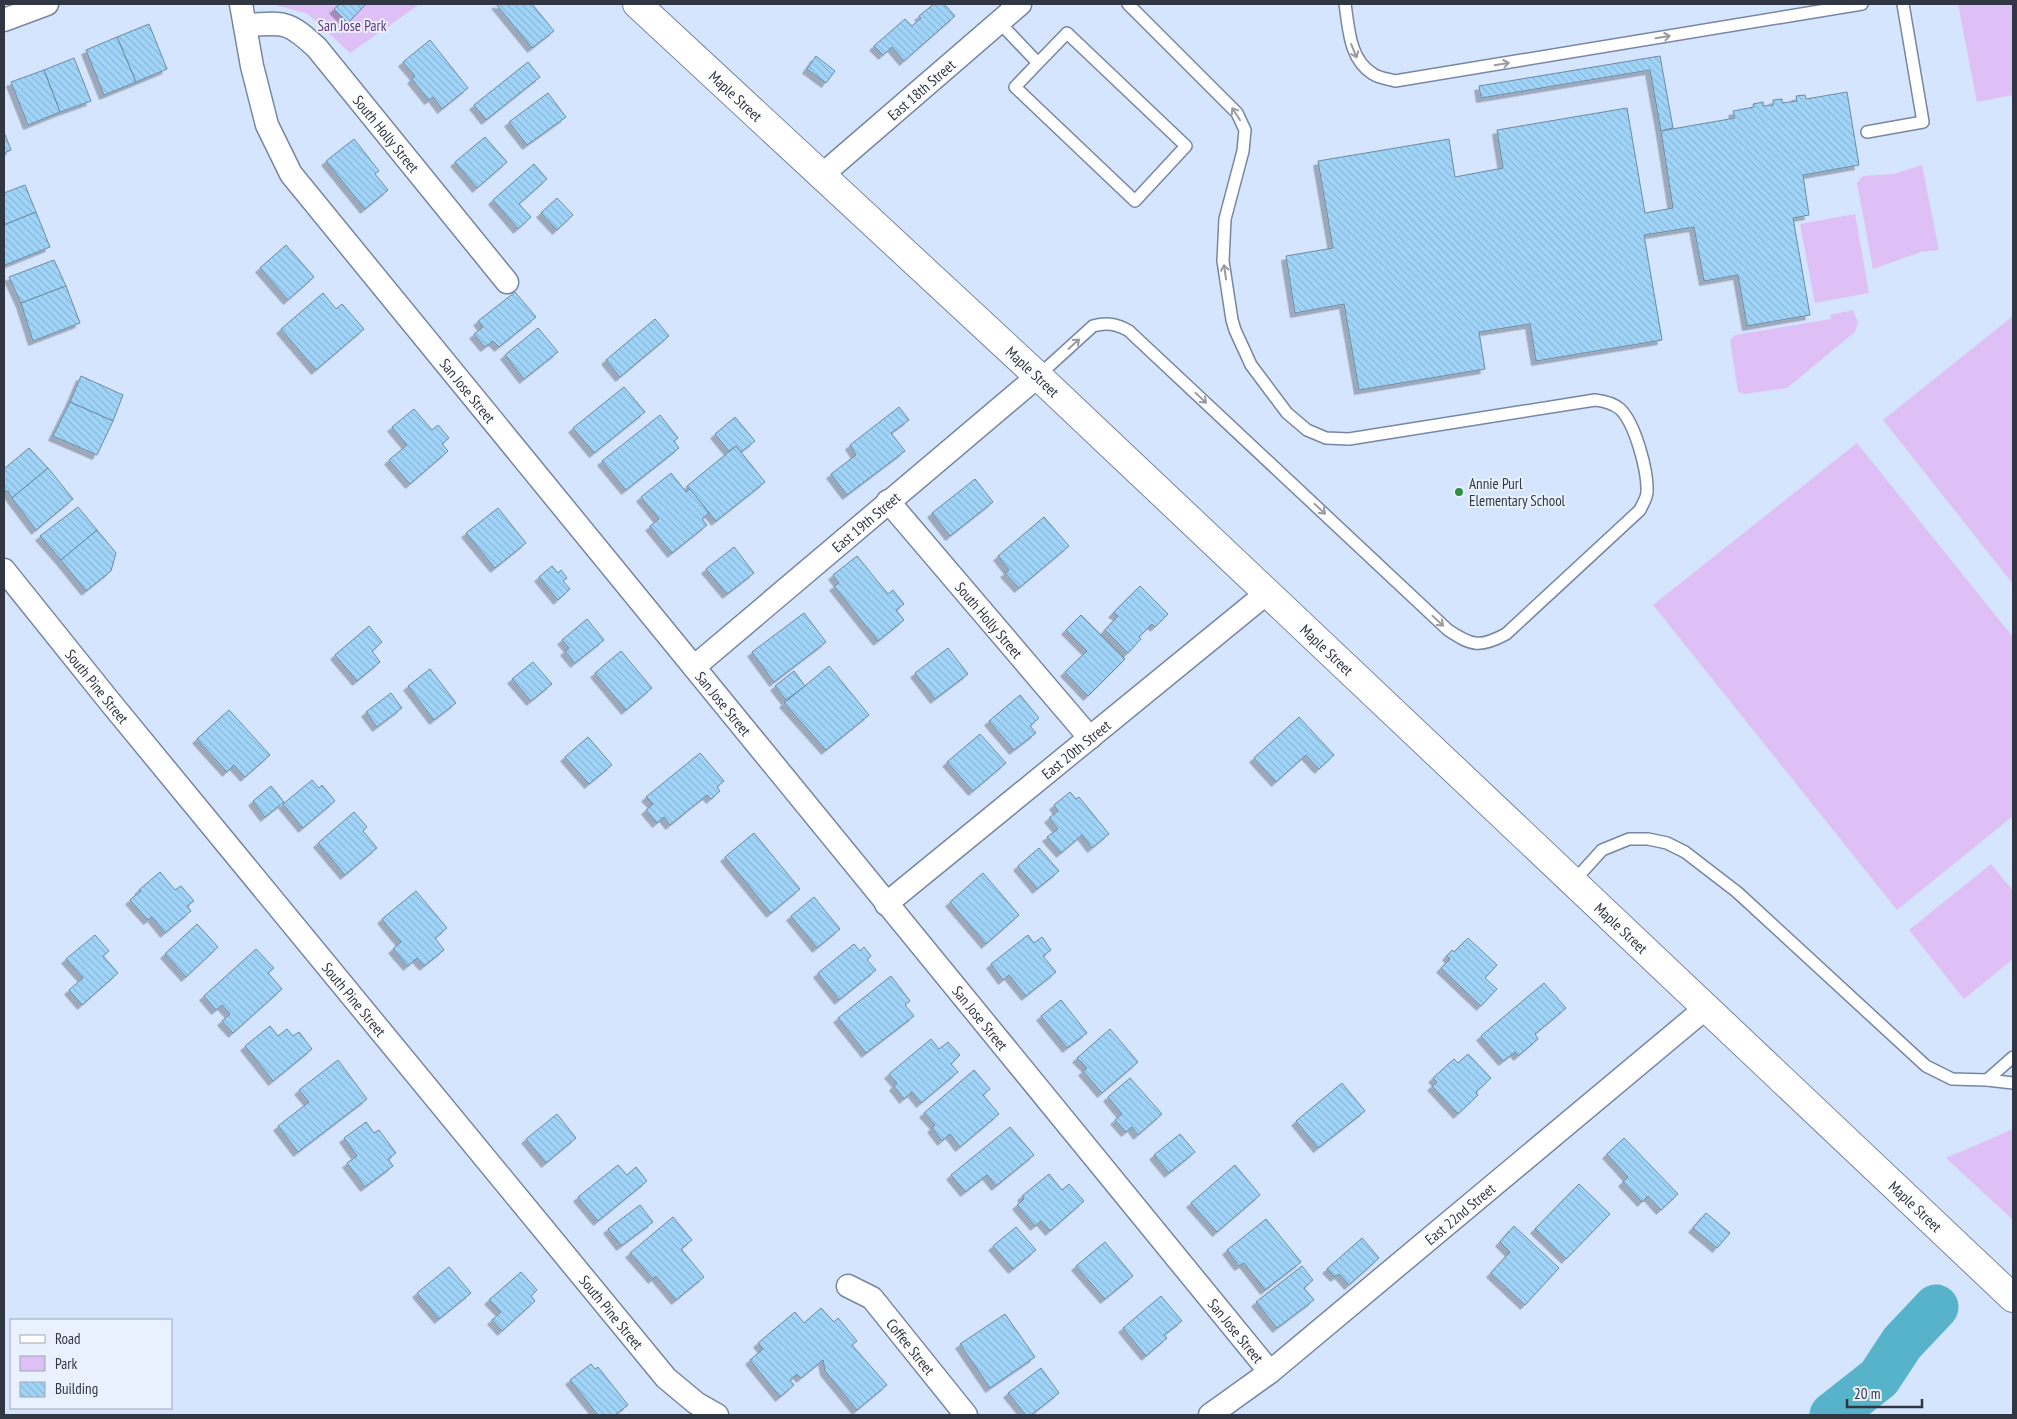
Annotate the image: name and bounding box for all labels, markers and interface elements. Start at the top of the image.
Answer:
park label: San Jose Park [317,16,387,35]
one-way arrow [1654,31,1670,41]
one-way arrow [1351,44,1360,59]
street label: East 18th Street [883,55,959,124]
one-way arrow [1494,58,1510,68]
street label: Maple Street [705,66,767,125]
street label: South Holly Street [349,91,424,176]
one-way arrow [1231,108,1241,122]
one-way arrow [1220,265,1230,281]
one-way arrow [1067,338,1080,349]
street label: Maple Street [1002,342,1063,401]
street label: San Jose Street [436,354,500,427]
one-way arrow [1195,392,1207,404]
place label: Annie Purl Elementary School [1469,474,1566,510]
marker: Annie Purl Elementary School [1453,486,1465,498]
street label: East 19th Street [828,487,904,556]
one-way arrow [1313,503,1326,515]
street label: South Holly Street [951,578,1027,662]
one-way arrow [1432,615,1445,627]
street label: Maple Street [1297,620,1358,679]
street label: South Pine Street [62,645,133,727]
street label: San Jose Street [692,667,756,740]
street label: East 20th Street [1037,715,1114,783]
street label: Maple Street [1591,898,1652,957]
street label: South Pine Street [318,958,390,1040]
street label: San Jose Street [948,982,1012,1054]
street label: Maple Street [1885,1176,1946,1236]
street label: East 22nd Street [1421,1179,1499,1248]
street label: South Pine Street [576,1271,648,1353]
street label: San Jose Street [1204,1294,1268,1367]
street label: Coffee Street [883,1314,939,1379]
legend [10,1319,172,1409]
text: Road [55,1329,81,1348]
text: Park [55,1354,77,1373]
scale bar [1847,1376,1922,1408]
text: Building [55,1379,98,1398]
text: 20 m [1854,1384,1880,1403]

